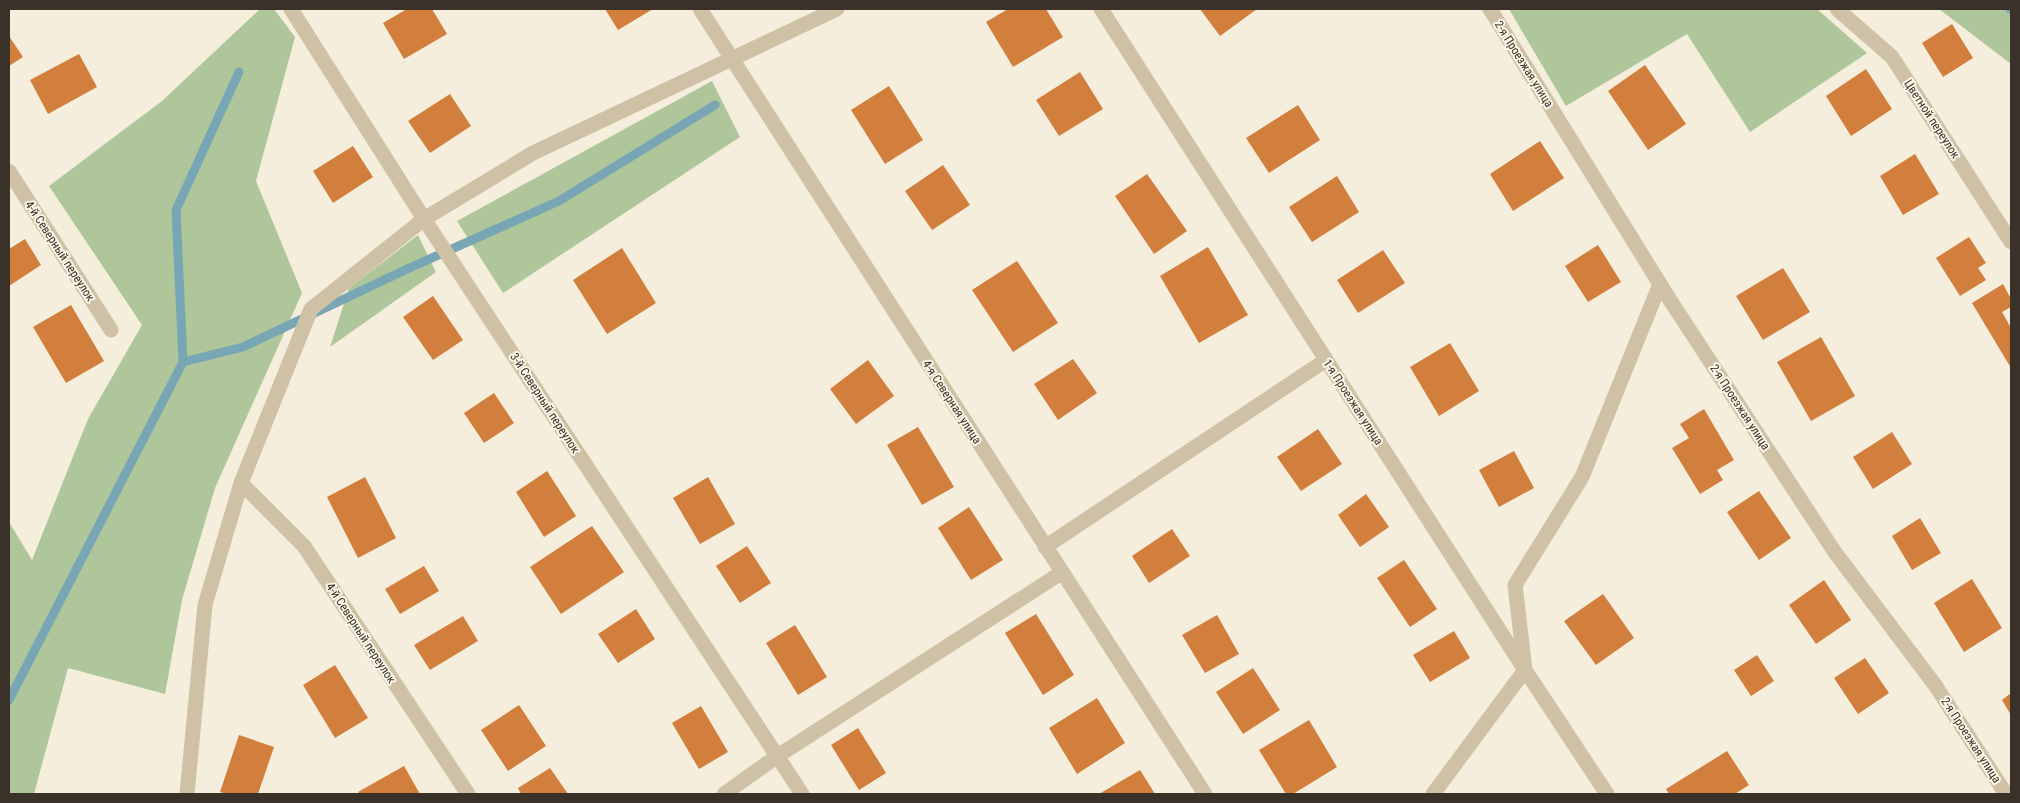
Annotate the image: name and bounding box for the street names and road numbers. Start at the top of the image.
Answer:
street label: 2-я Проезжая улица [1492,18,1556,110]
street label: Цветной переулок [1901,77,1963,161]
street label: 4-й Северный переулок [22,198,98,304]
street label: 3-й Северный переулок [507,350,583,456]
street label: 1-я Проезжая улица [1320,357,1386,448]
street label: 4-я Северная улица [920,358,984,447]
street label: 2-я Проезжая улица [1707,362,1773,453]
street label: 4-й Северный переулок [323,580,399,686]
street label: 2-я Проезжая улица [1938,695,2004,786]

